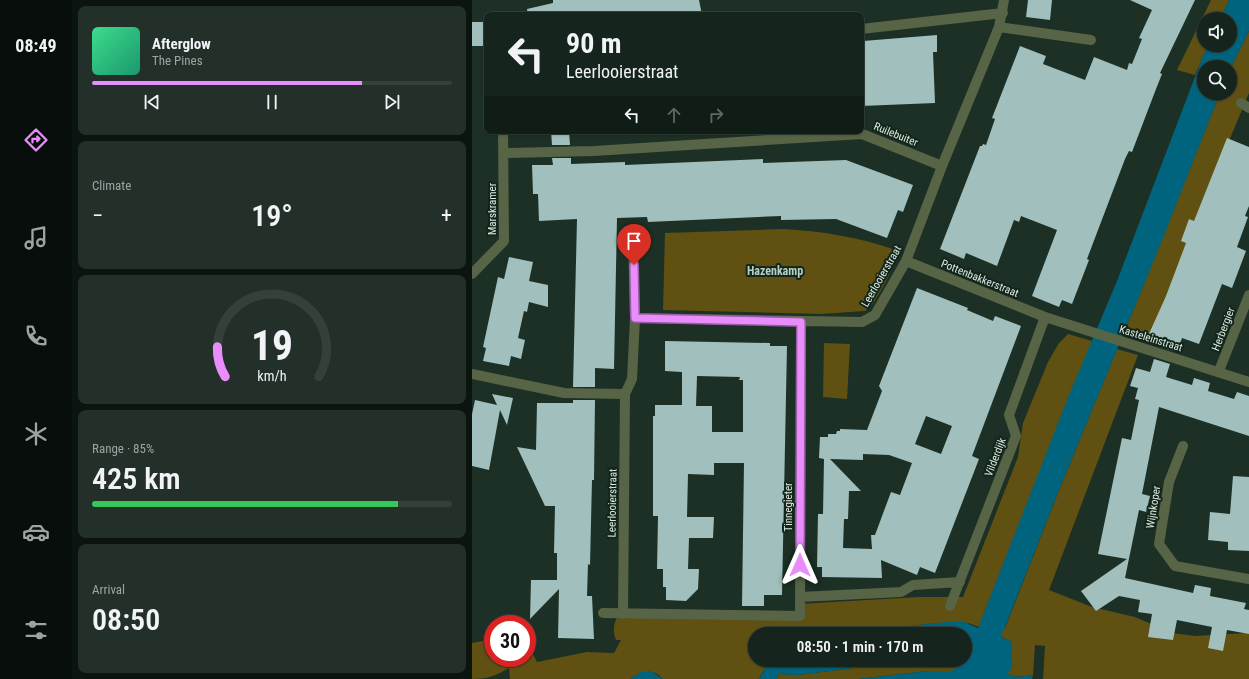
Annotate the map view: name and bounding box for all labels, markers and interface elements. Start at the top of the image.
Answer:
map controls [1197,12,1237,100]
button: sound [1197,12,1237,52]
text: 90 m [566,27,622,60]
icon: left [500,28,552,80]
text: 08:49 [15,35,57,56]
text: Afterglow [152,35,211,53]
text: The Pines [152,53,203,68]
button: search [1197,60,1237,100]
text: Leerlooierstraat [566,61,678,82]
icon: previous [141,91,163,113]
icon: pause [261,91,283,113]
icon: next [381,91,403,113]
icon: left [621,104,643,126]
icon: ahead [663,104,685,126]
icon: right [705,104,727,126]
street label: Ruilebuiter [872,120,920,149]
icon: directions [22,126,50,154]
text: Climate [92,178,131,193]
street label: Marskramer [486,182,499,235]
text: 19° [251,198,293,233]
text: − [92,203,103,228]
text: + [441,203,452,228]
icon: music [22,224,50,252]
pin [617,224,651,265]
icon: arrive [623,230,645,252]
street label: Leerlooierstraat [859,243,904,309]
street label: Pottenbakkerstraat [939,257,1021,300]
district label: Hazenkamp [747,264,803,278]
street label: Herbergier [1209,305,1238,353]
text: 19 [251,321,293,370]
icon: phone [22,322,50,350]
street label: Kasteleinstraat [1118,323,1184,354]
text: km/h [257,368,287,384]
icon: climate [22,420,50,448]
street label: Vilderdijk [982,436,1009,478]
text: Range · 85% [92,441,154,456]
text: 425 km [92,461,181,496]
street label: Leerlooierstraat [605,469,620,537]
street label: Tinnegieter [782,482,795,531]
street label: Wijnkoper [1144,484,1163,529]
icon: car [22,518,50,546]
position arrow [779,544,821,586]
text: Arrival [92,582,125,597]
text: 08:50 [92,602,160,637]
speed limit sign: 30 [484,615,536,667]
icon: filters [22,616,50,644]
text: 08:50 · 1 min · 170 m [797,638,923,656]

